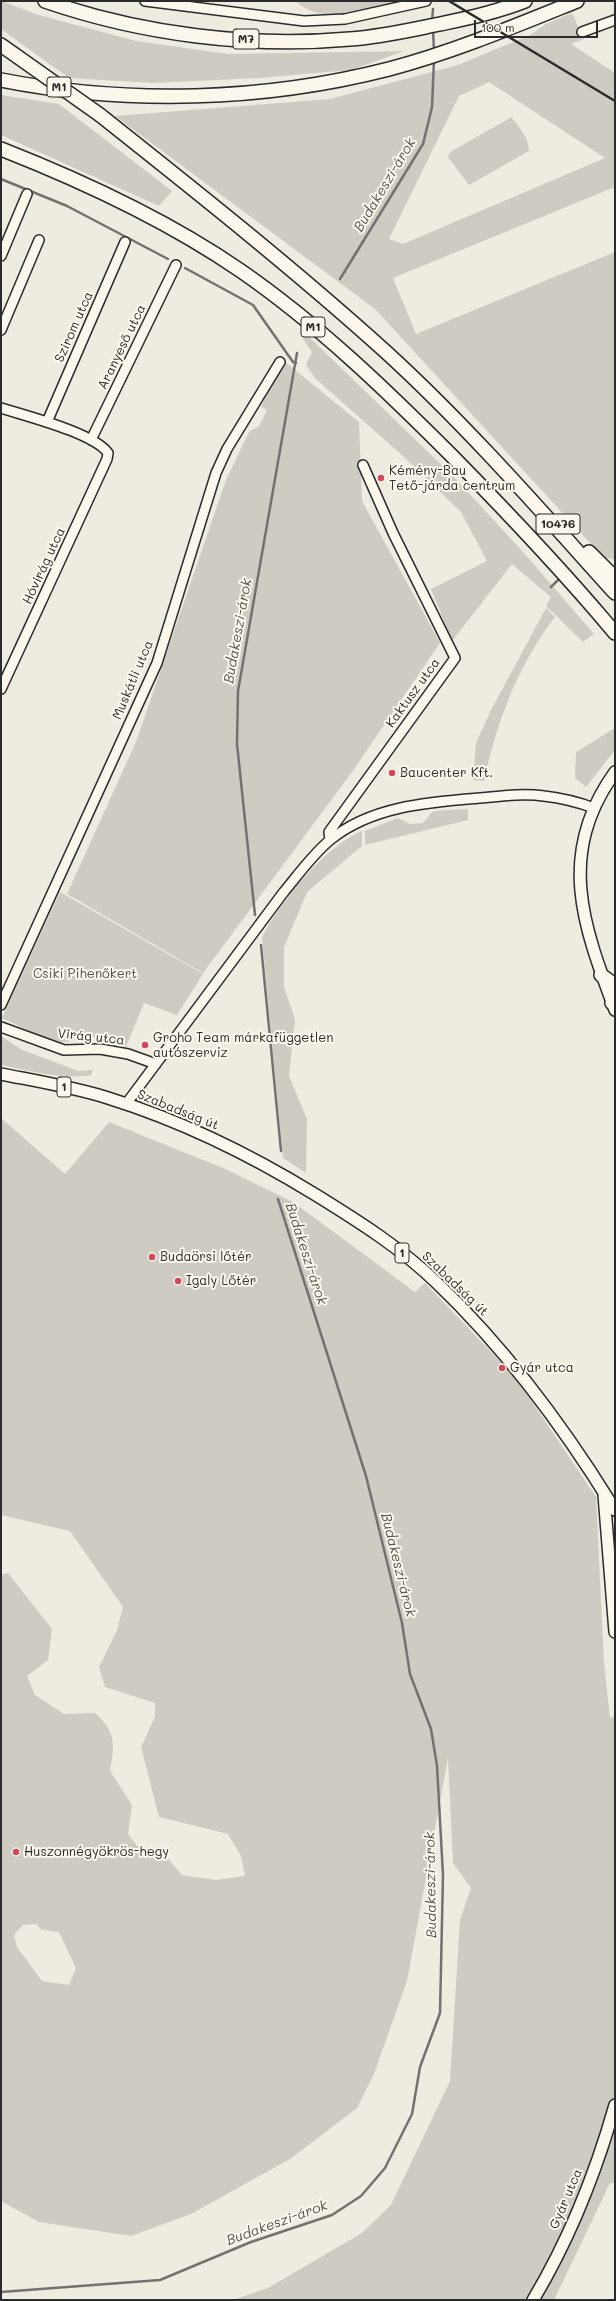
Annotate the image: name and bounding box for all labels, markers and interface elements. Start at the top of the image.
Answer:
scale bar [476,12,600,38]
text: 100 m [481,19,515,35]
road number: M7 [233,29,259,49]
road number: M1 [47,77,71,97]
water label: Budakeszi-árok [350,135,420,235]
street label: Szirom utca [51,289,97,365]
street label: Aranyeső utca [95,302,149,392]
road number: M1 [301,317,325,337]
place label: Kémény-Bau Tető-járda centrum [389,463,515,494]
marker: Kémény-Bau Tető-járda centrum [376,473,386,483]
road number: 10476 [536,514,580,534]
street label: Hóvirág utca [19,525,69,607]
water label: Budakeszi-árok [220,577,256,685]
street label: Muskátli utca [109,638,157,722]
street label: Kaktusz utca [383,655,443,731]
place label: Baucenter Kft. [400,765,493,781]
marker: Baucenter Kft. [387,768,397,778]
park label: Csiki Pihenőkert [33,966,137,982]
street label: Virág utca [57,1026,125,1048]
place label: Groho Team márkafüggetlen autószerviz [153,1030,333,1061]
marker: Groho Team márkafüggetlen autószerviz [140,1040,150,1050]
road number: 1 [57,1077,71,1097]
street label: Szabadság út [135,1087,221,1133]
water label: Budakeszi-árok [282,1201,330,1307]
road number: 1 [395,1243,409,1263]
street label: Szabadság út [419,1248,491,1320]
place label: Budaörsi lőtér [160,1249,251,1265]
marker: Budaörsi lőtér [147,1252,157,1262]
place label: Igaly Lőtér [186,1273,256,1289]
marker: Igaly Lőtér [173,1276,183,1286]
place label: Gyár utca [510,1360,574,1376]
marker: Gyár utca [497,1363,507,1373]
water label: Budakeszi-árok [377,1511,419,1619]
water label: Budakeszi-árok [422,1832,440,1938]
place label: Huszonnégyökrös-hegy [24,1844,169,1860]
marker: Huszonnégyökrös-hegy [11,1847,21,1857]
street label: Gyár utca [546,2167,586,2231]
water label: Budakeszi-árok [224,2197,330,2249]

